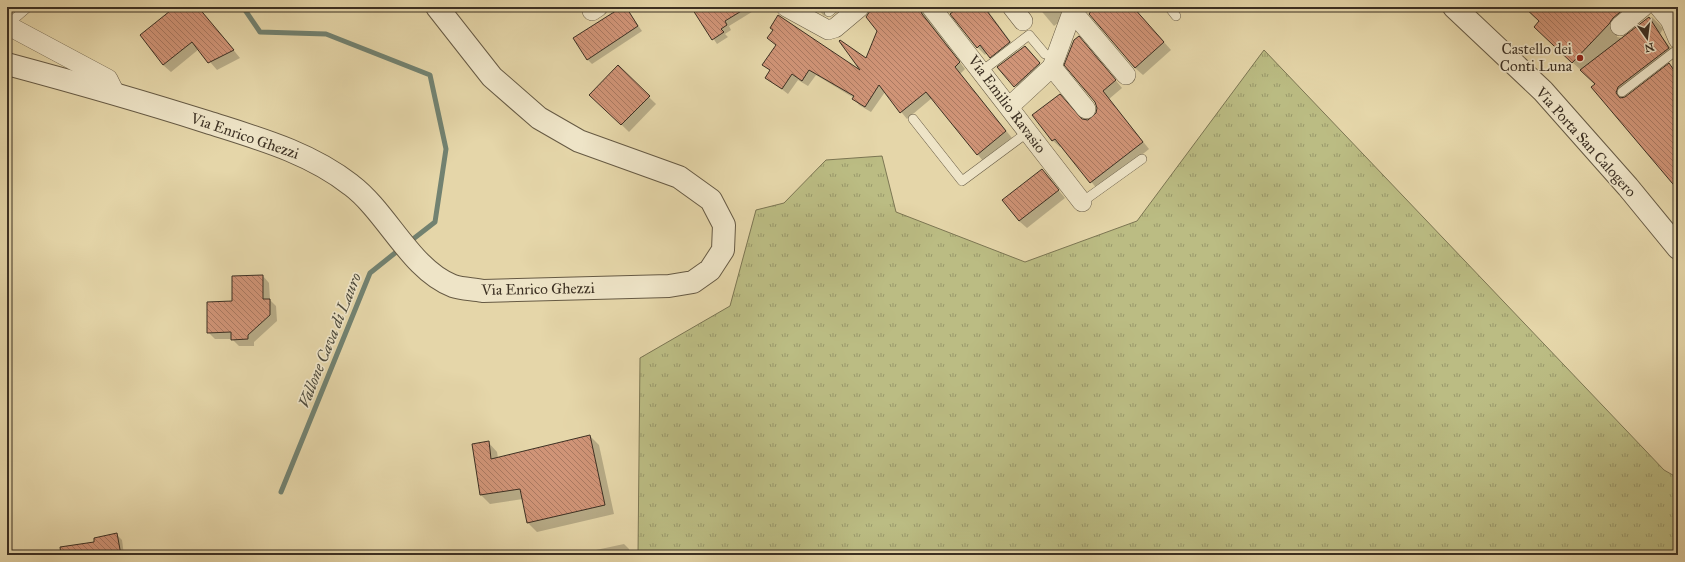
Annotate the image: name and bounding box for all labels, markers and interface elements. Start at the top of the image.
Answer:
north arrow [1627,18,1667,58]
place label: Castello dei Conti Luna [1500,40,1573,75]
text: N [1643,40,1655,55]
street label: Via Emilio Ravasio [964,51,1050,157]
marker: Castello dei Conti Luna [1575,53,1585,63]
street label: Via Porta San Calogero [1531,83,1640,201]
street label: Via Enrico Ghezzi [188,109,302,163]
water label: Vallone Cava di Lauro [294,270,365,410]
street label: Via Enrico Ghezzi [480,279,595,299]

